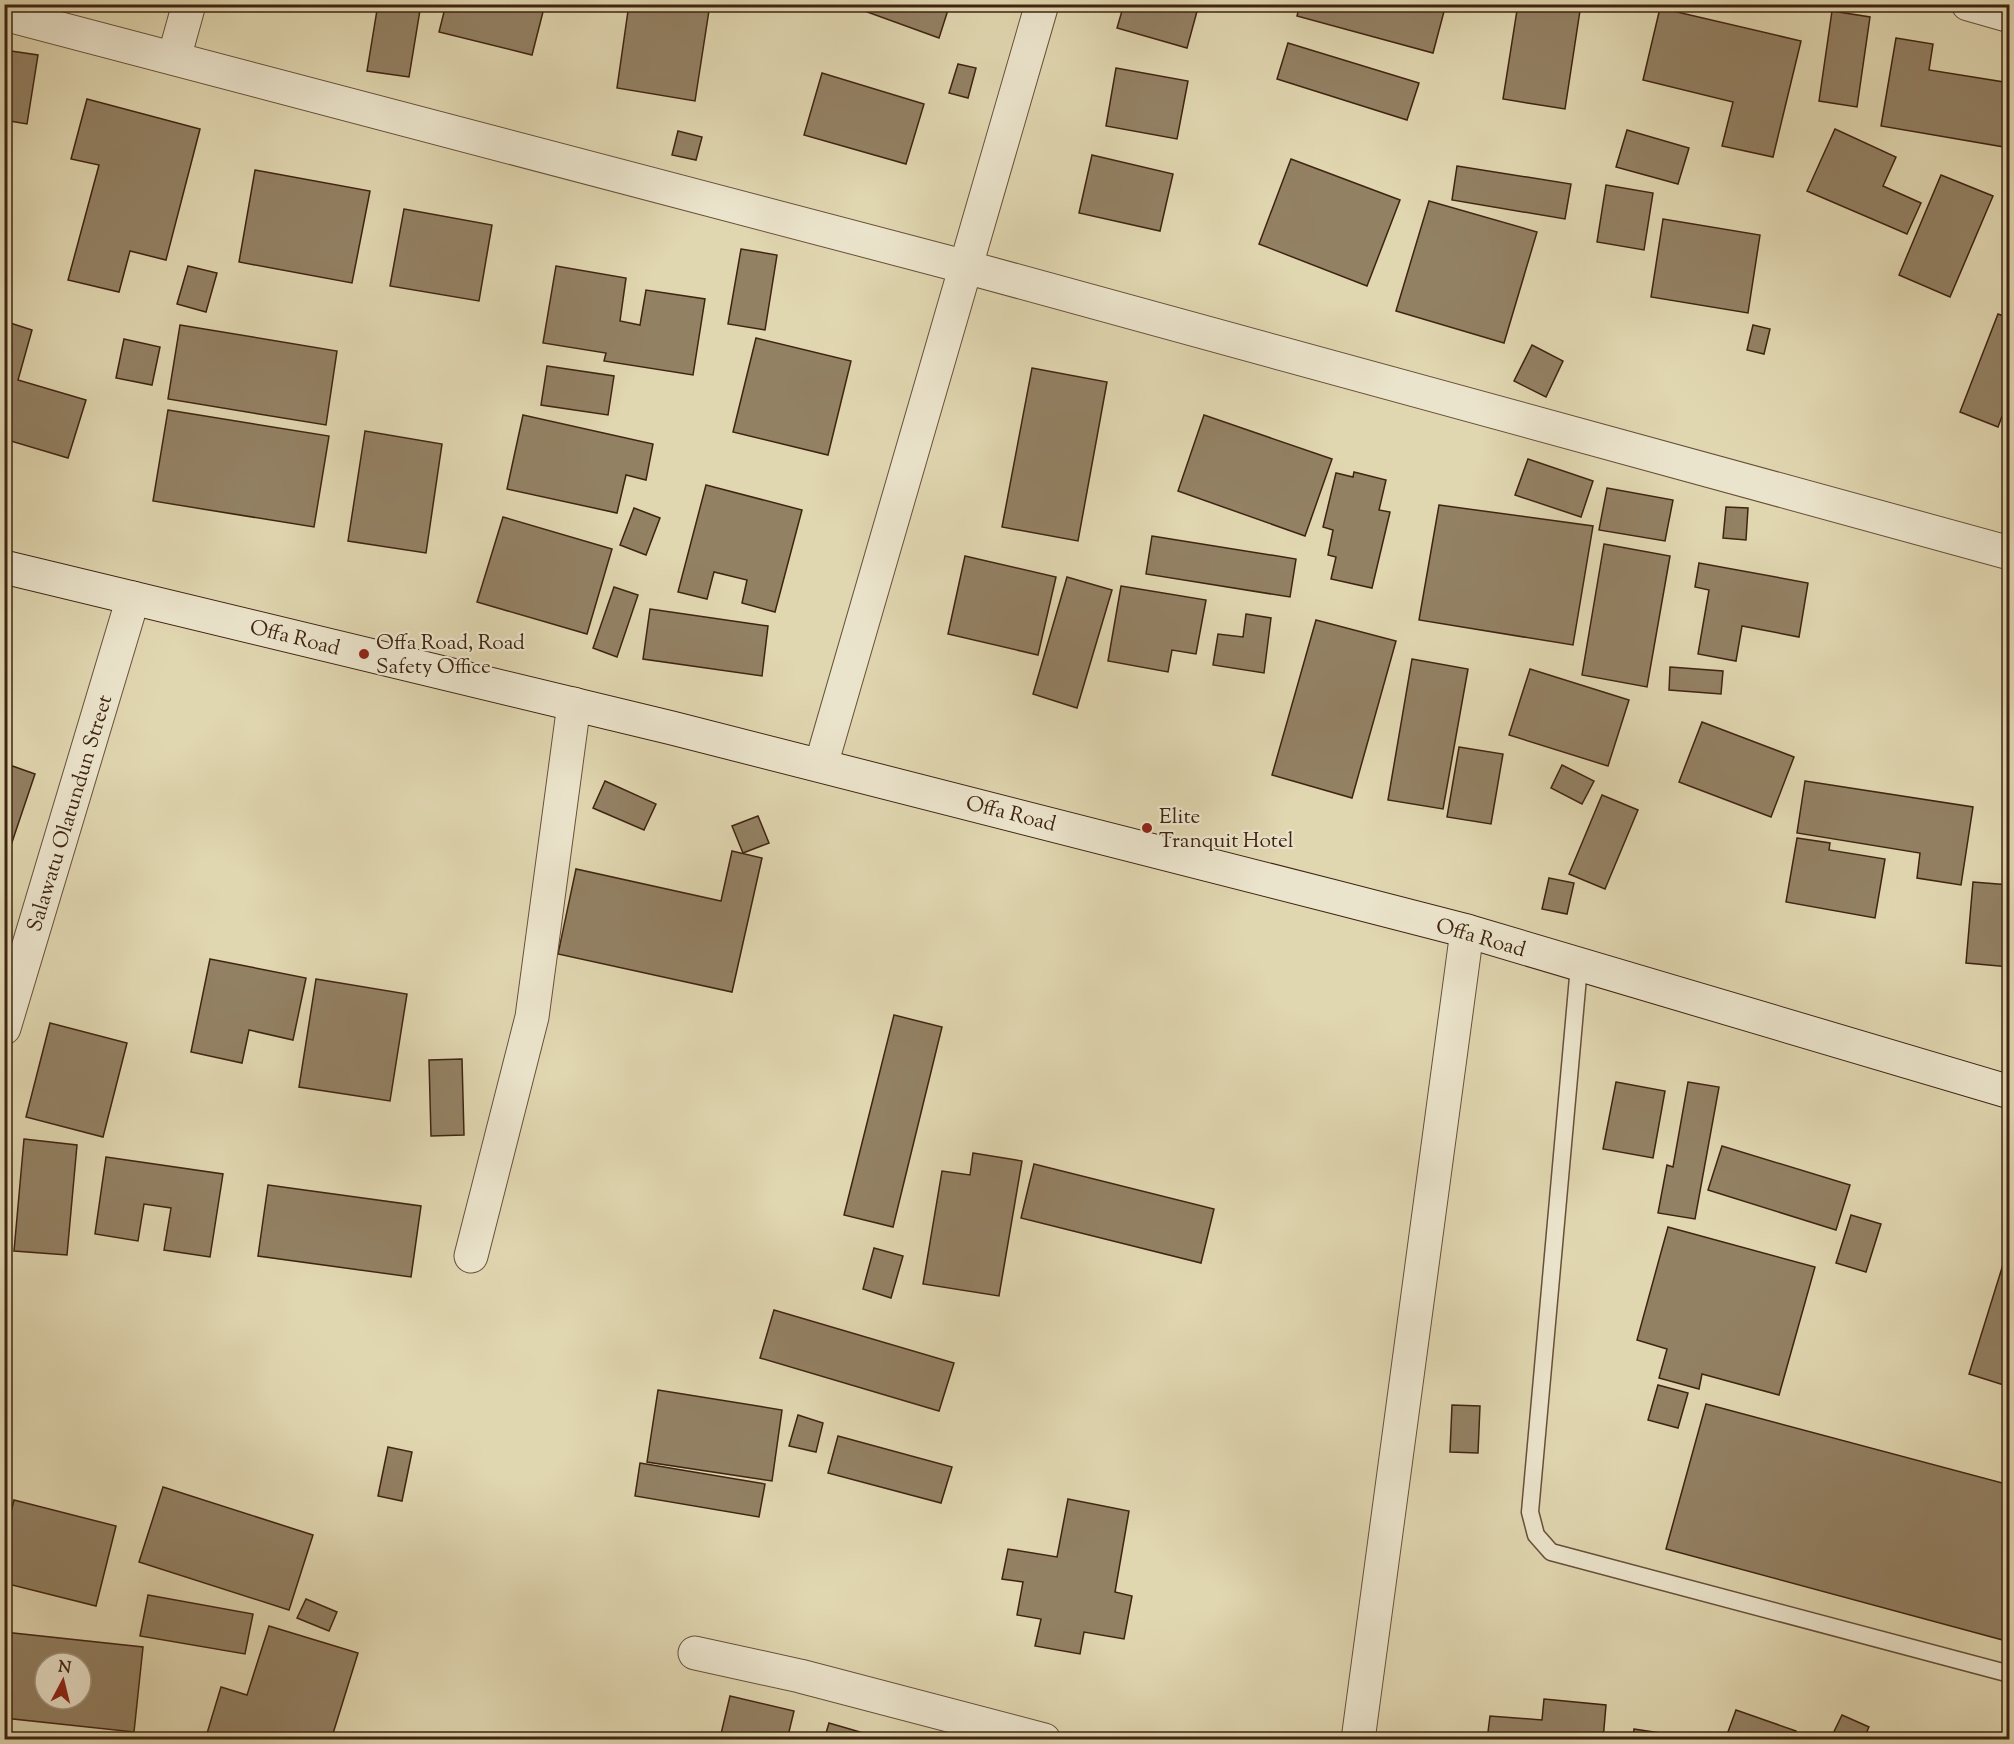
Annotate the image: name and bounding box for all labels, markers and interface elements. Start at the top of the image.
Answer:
street label: Offa Road [246,613,343,665]
place label: Offa Road, Road Safety Office [376,629,525,683]
marker: Offa Road, Road Safety Office [357,647,371,661]
street label: Salawatu Olatundun Street [21,692,121,936]
street label: Offa Road [962,789,1059,841]
place label: Elite Tranquit Hotel [1159,803,1294,857]
marker: Elite Tranquit Hotel [1140,821,1154,835]
street label: Offa Road [1432,912,1529,966]
north arrow [33,1651,93,1711]
text: N [57,1656,72,1681]

